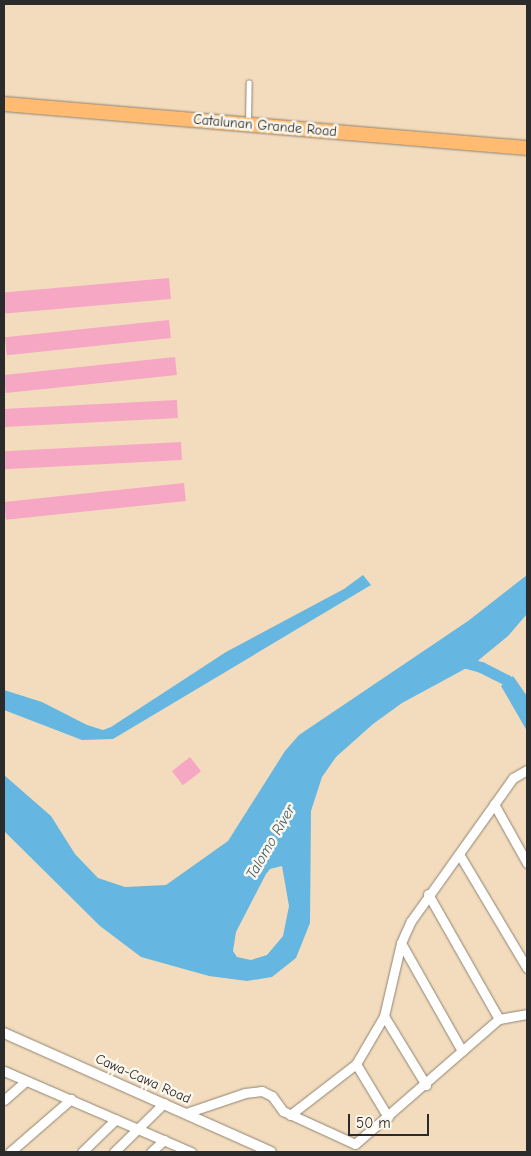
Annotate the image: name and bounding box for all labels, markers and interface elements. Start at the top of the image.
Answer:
street label: Catalunan Grande Road [193,111,337,141]
water label: Talomo River [242,802,300,882]
street label: Cawa-Cawa Road [93,1050,193,1108]
scale bar [351,1104,432,1136]
text: 50 m [356,1114,391,1132]

